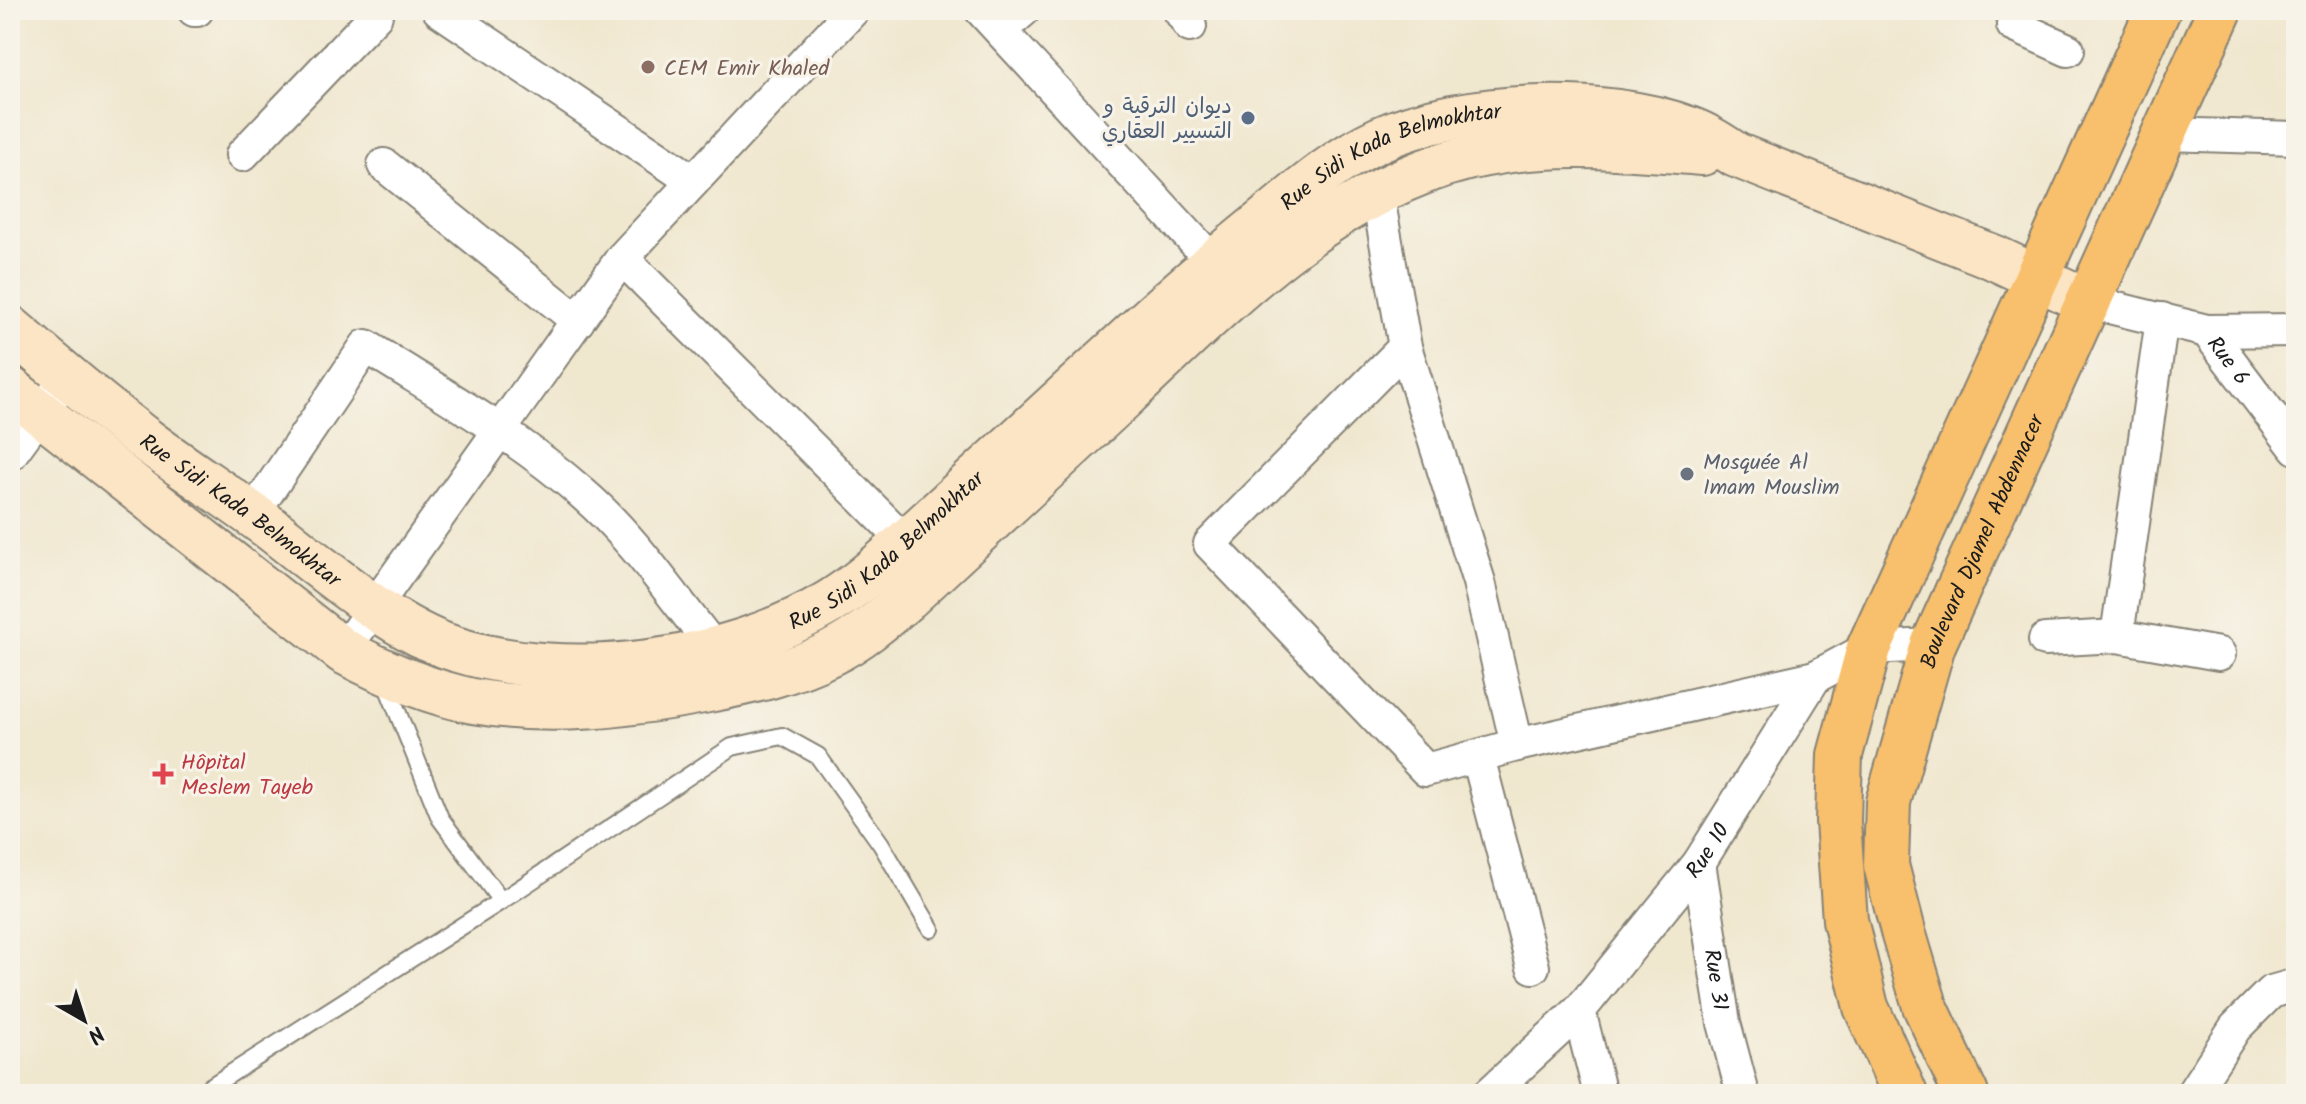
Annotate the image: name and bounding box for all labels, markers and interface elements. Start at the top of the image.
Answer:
place label: CEM Emir Khaled [664,52,830,87]
marker: CEM Emir Khaled [639,58,657,76]
place label: ديوان الترقية و التسيير العقاري [1102,90,1232,150]
street label: Rue Sidi Kada Belmokhtar [1273,95,1504,221]
marker: ديوان الترقية و التسيير العقاري [1239,109,1257,127]
street label: Rue 6 [2197,329,2258,394]
street label: Boulevard Djamel Abdennacer [1912,408,2056,673]
street label: Rue Sidi Kada Belmokhtar [131,426,349,598]
place label: Mosquée Al Imam Mouslim [1703,446,1839,506]
street label: Rue Sidi Kada Belmokhtar [783,462,995,641]
marker: Mosquée Al Imam Mouslim [1678,465,1696,483]
place label: Hôpital Meslem Tayeb [181,746,314,806]
marker: Hôpital Meslem Tayeb [152,763,174,785]
street label: Rue 10 [1678,817,1740,887]
street label: Rue 31 [1693,947,1737,1013]
north arrow [44,980,124,1060]
text: N [79,1016,111,1052]

